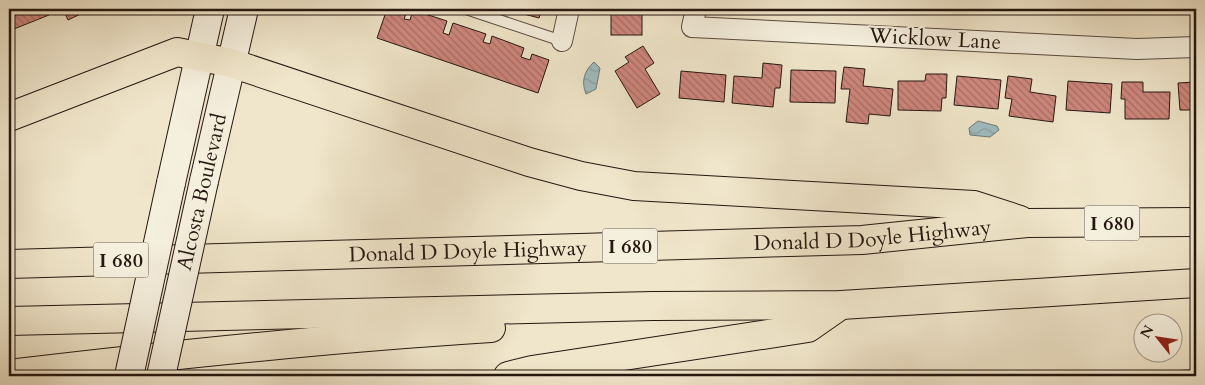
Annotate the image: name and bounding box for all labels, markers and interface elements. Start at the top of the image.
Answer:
street label: Wicklow Lane [867,21,1002,57]
street label: Alcosta Boulevard [170,111,234,273]
road number: I 680 [1084,206,1140,240]
street label: Donald D Doyle Highway [753,212,993,258]
road number: I 680 [602,228,658,264]
street label: Donald D Doyle Highway [348,233,587,269]
road number: I 680 [94,242,148,278]
north arrow [1132,312,1182,362]
text: N [1136,322,1158,342]

